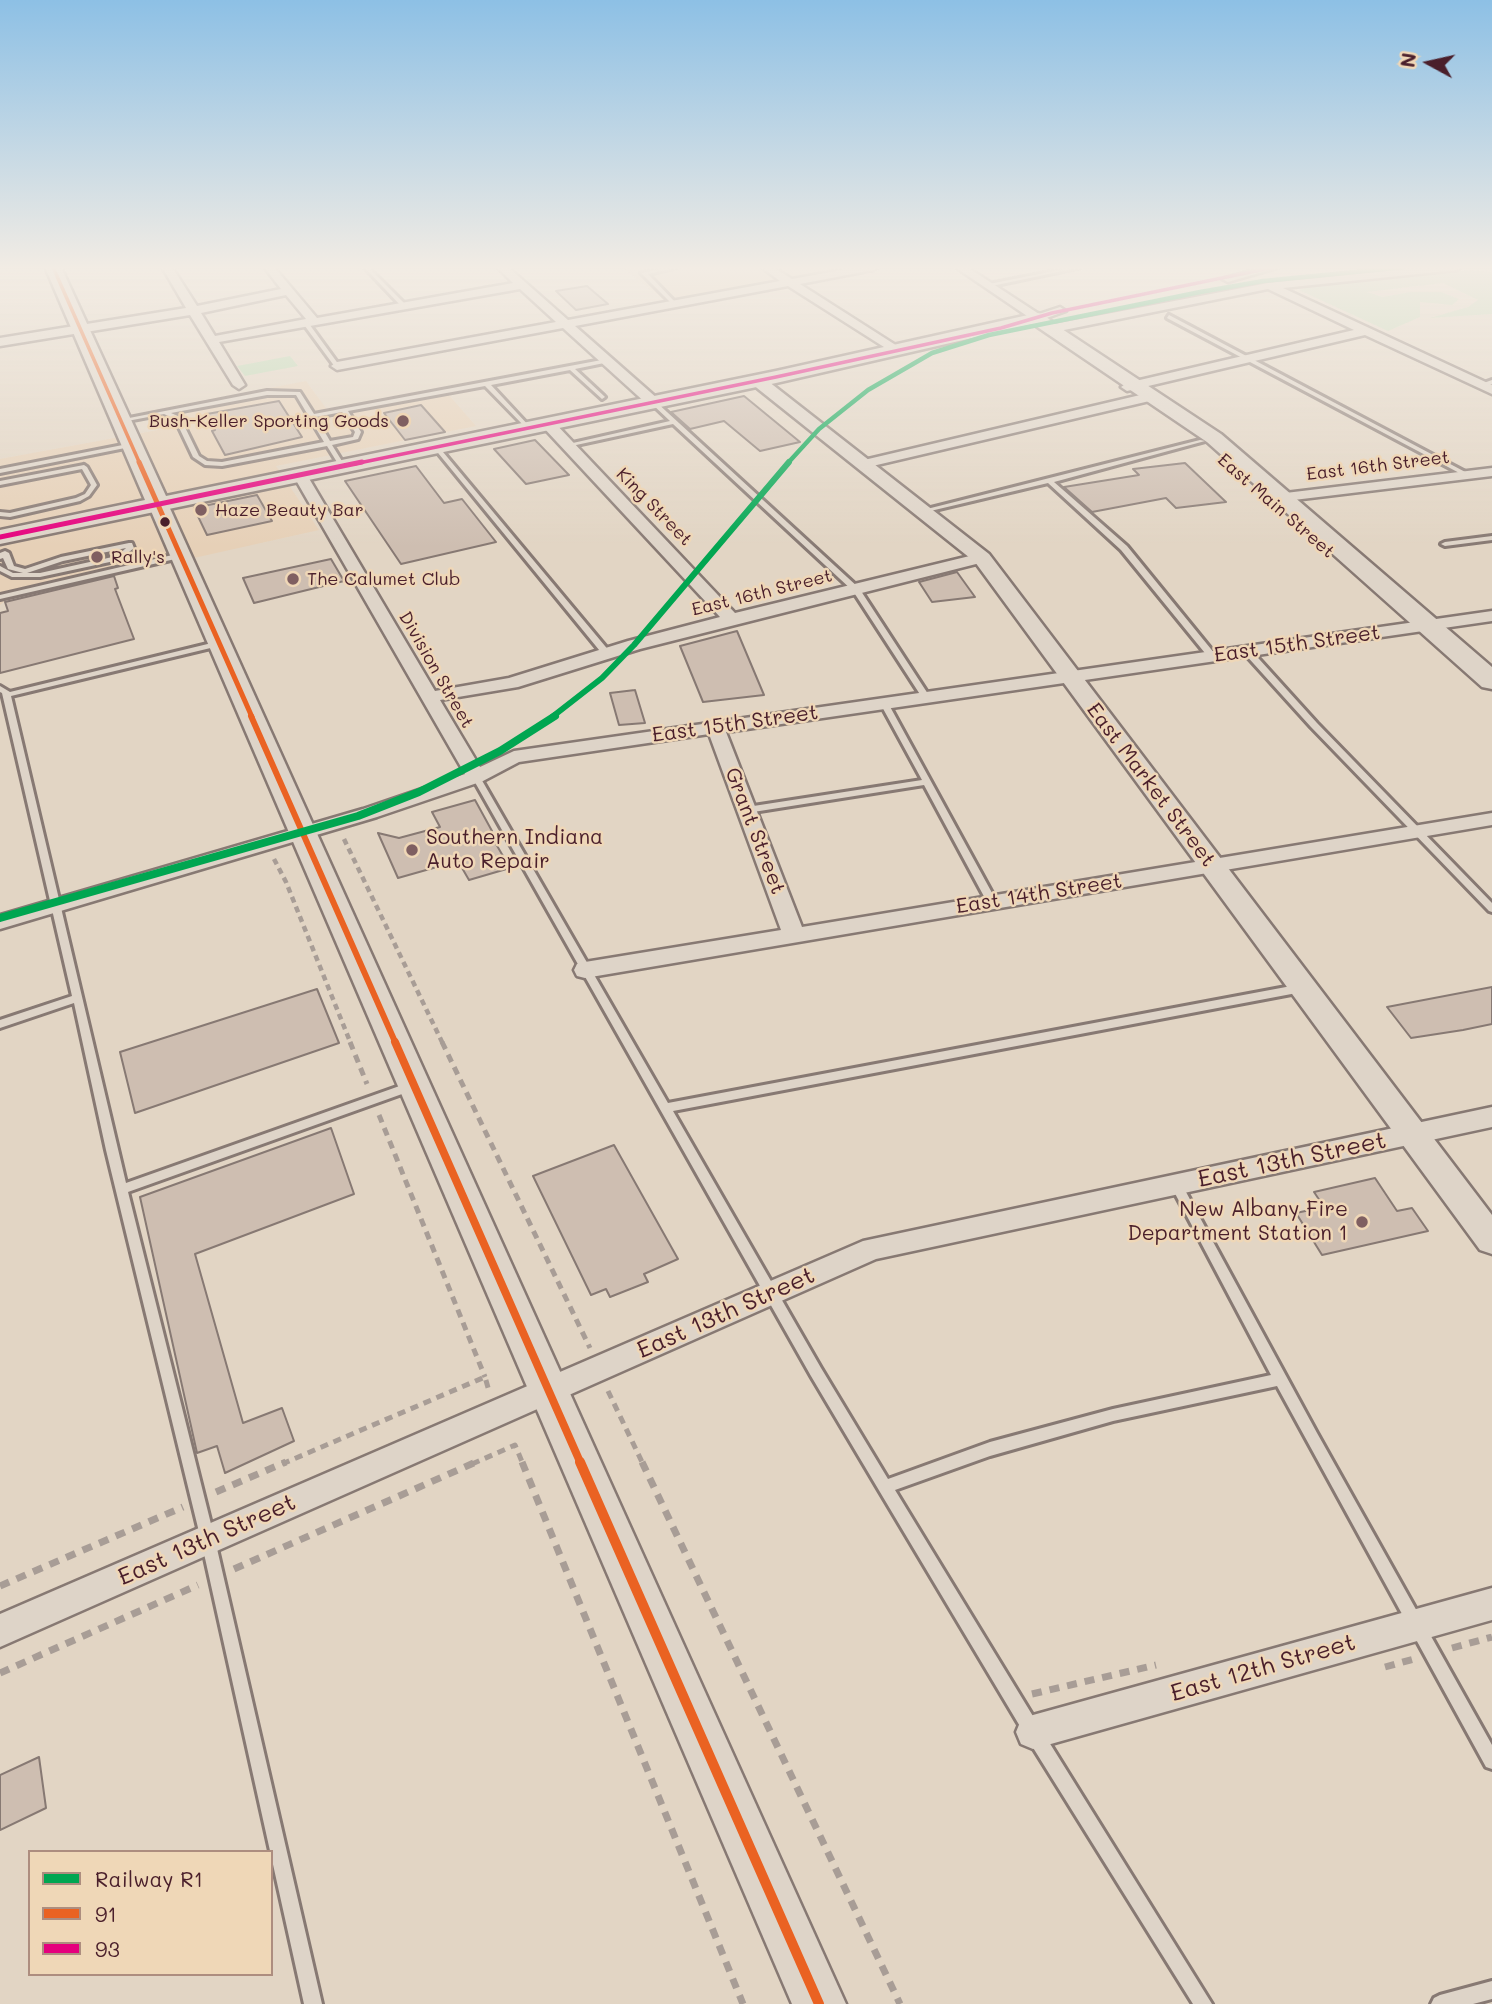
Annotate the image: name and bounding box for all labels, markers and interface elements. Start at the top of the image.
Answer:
north arrow [1394,28,1464,98]
text: N [1394,51,1421,69]
place label: Bush-Keller Sporting Goods [149,410,389,432]
marker: Bush-Keller Sporting Goods [395,413,411,429]
street label: East 16th Street [1305,447,1451,485]
street label: East Main Street [1213,449,1339,563]
street label: King Street [612,464,696,550]
place label: Haze Beauty Bar [215,499,364,521]
marker: Haze Beauty Bar [193,502,209,518]
unlabelled marker [158,515,172,529]
place label: Rally's [111,546,165,568]
marker: Rally's [89,549,105,565]
street label: East 16th Street [690,565,834,621]
place label: The Calumet Club [307,568,460,590]
marker: The Calumet Club [285,571,301,587]
street label: Division Street [394,608,478,732]
street label: East 15th Street [1212,620,1382,668]
street label: East Market Street [1081,698,1221,872]
street label: East 15th Street [650,700,820,748]
street label: Grant Street [719,764,791,898]
place label: Southern Indiana Auto Repair [426,825,603,875]
marker: Southern Indiana Auto Repair [404,842,420,858]
street label: East 14th Street [954,868,1124,920]
street label: East 13th Street [1195,1126,1389,1194]
place label: New Albany Fire Department Station 1 [1127,1197,1348,1247]
marker: New Albany Fire Department Station 1 [1354,1214,1370,1230]
street label: East 13th Street [633,1261,819,1365]
street label: East 13th Street [114,1488,300,1592]
street label: East 12th Street [1167,1628,1359,1708]
legend [28,1850,273,1976]
text: Railway R1 [95,1865,203,1892]
text: 91 [95,1900,117,1927]
text: 93 [95,1935,120,1962]

